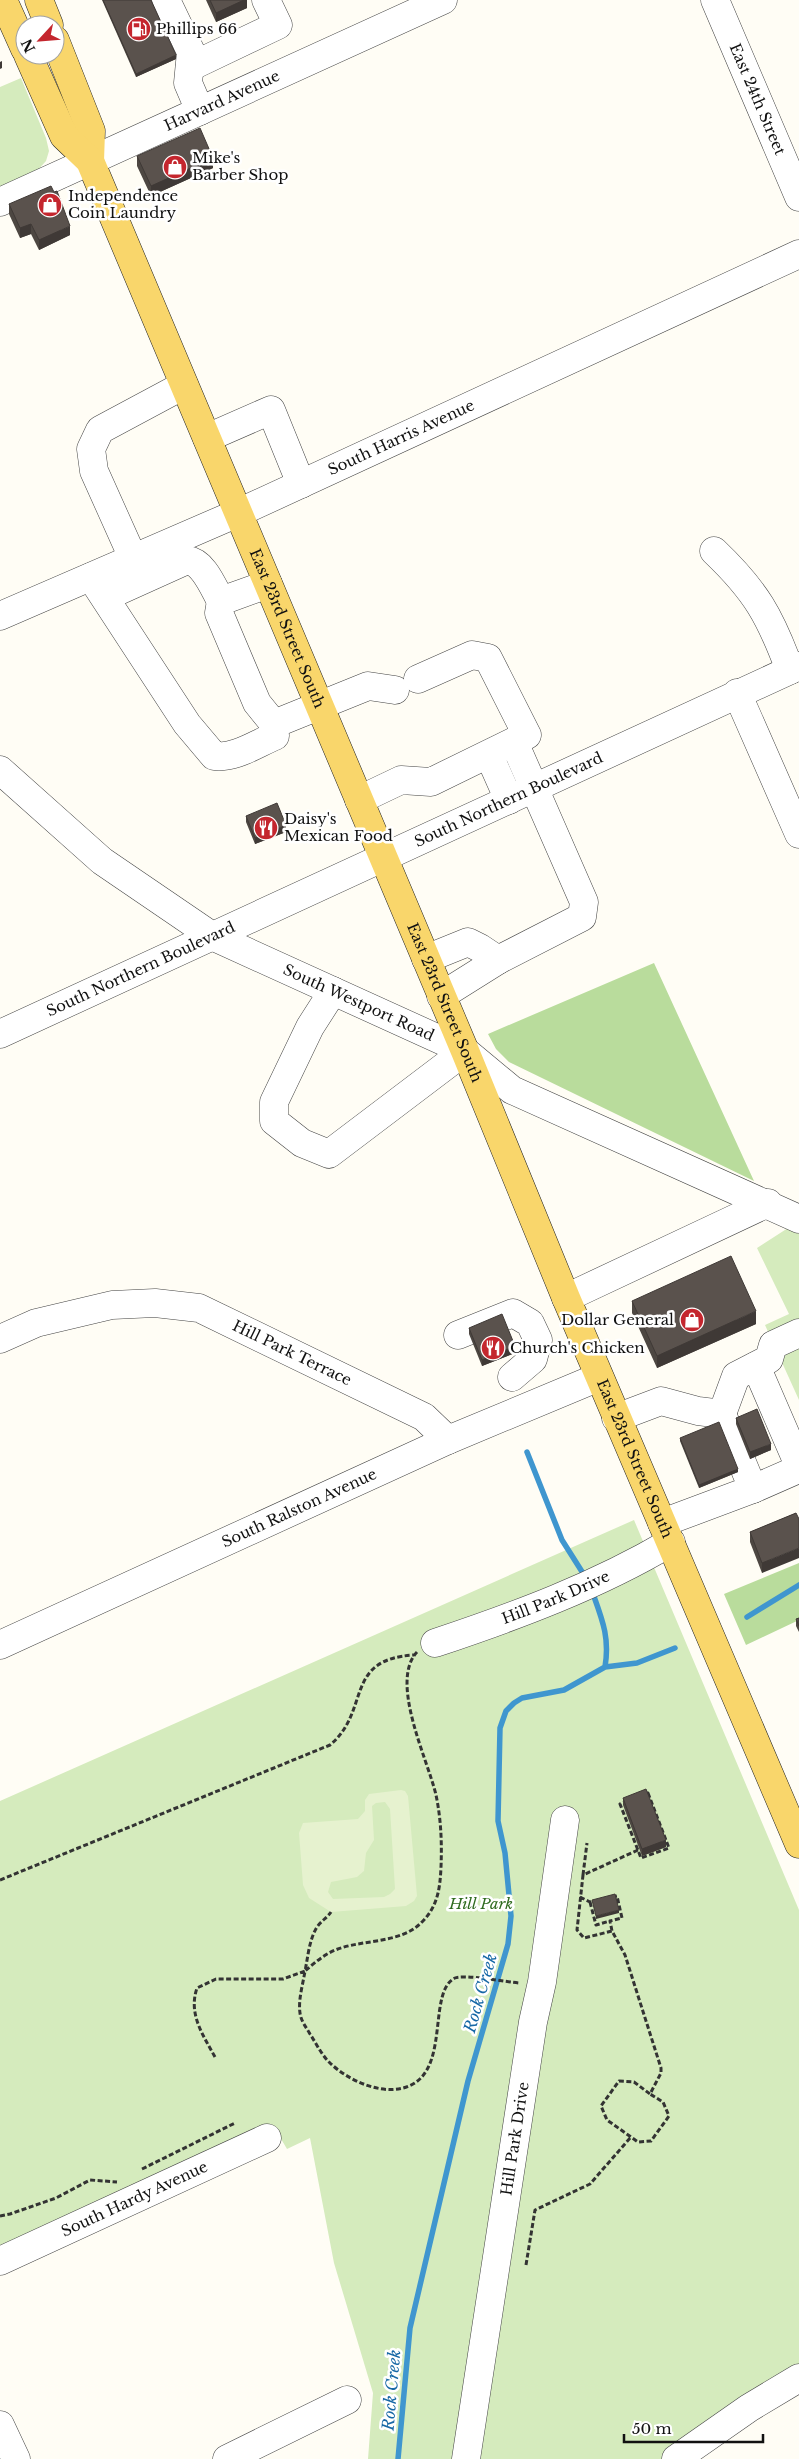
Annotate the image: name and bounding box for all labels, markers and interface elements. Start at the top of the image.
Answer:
north arrow [15,15,65,65]
fuel station icon: Phillips 66 [126,16,152,42]
place label: Phillips 66 [156,19,237,38]
text: N [17,36,39,56]
street label: East 24th Street [726,40,790,158]
street label: Harvard Avenue [161,66,282,135]
place label: Mike's Barber Shop [192,148,288,184]
shop icon: Mike's Barber Shop [162,154,188,180]
place label: Independence Coin Laundry [68,186,178,222]
shop icon: Independence Coin Laundry [37,192,63,218]
street label: South Harris Avenue [325,395,477,479]
street label: East 23rd Street South [245,546,329,711]
street label: South Northern Boulevard [411,748,606,851]
place label: Daisy's Mexican Food [284,809,393,845]
restaurant icon: Daisy's Mexican Food [253,815,279,841]
street label: South Northern Boulevard [43,917,238,1020]
street label: East 23rd Street South [403,920,487,1085]
street label: South Westport Road [280,960,437,1045]
shop icon: Dollar General [679,1307,705,1333]
place label: Dollar General [561,1310,674,1329]
street label: Hill Park Terrace [229,1316,355,1389]
restaurant icon: Church's Chicken [480,1335,506,1361]
place label: Church's Chicken [510,1338,645,1357]
street label: East 23rd Street South [593,1376,677,1541]
street label: South Ralston Avenue [218,1464,380,1551]
street label: Hill Park Drive [499,1566,612,1628]
park label: Hill Park [448,1894,513,1913]
water label: Rock Creek [459,1951,501,2036]
street label: Hill Park Drive [497,2080,533,2197]
street label: South Hardy Avenue [58,2157,210,2241]
water label: Rock Creek [377,2349,405,2432]
scale bar [624,2412,763,2444]
text: 50 m [632,2419,672,2438]

